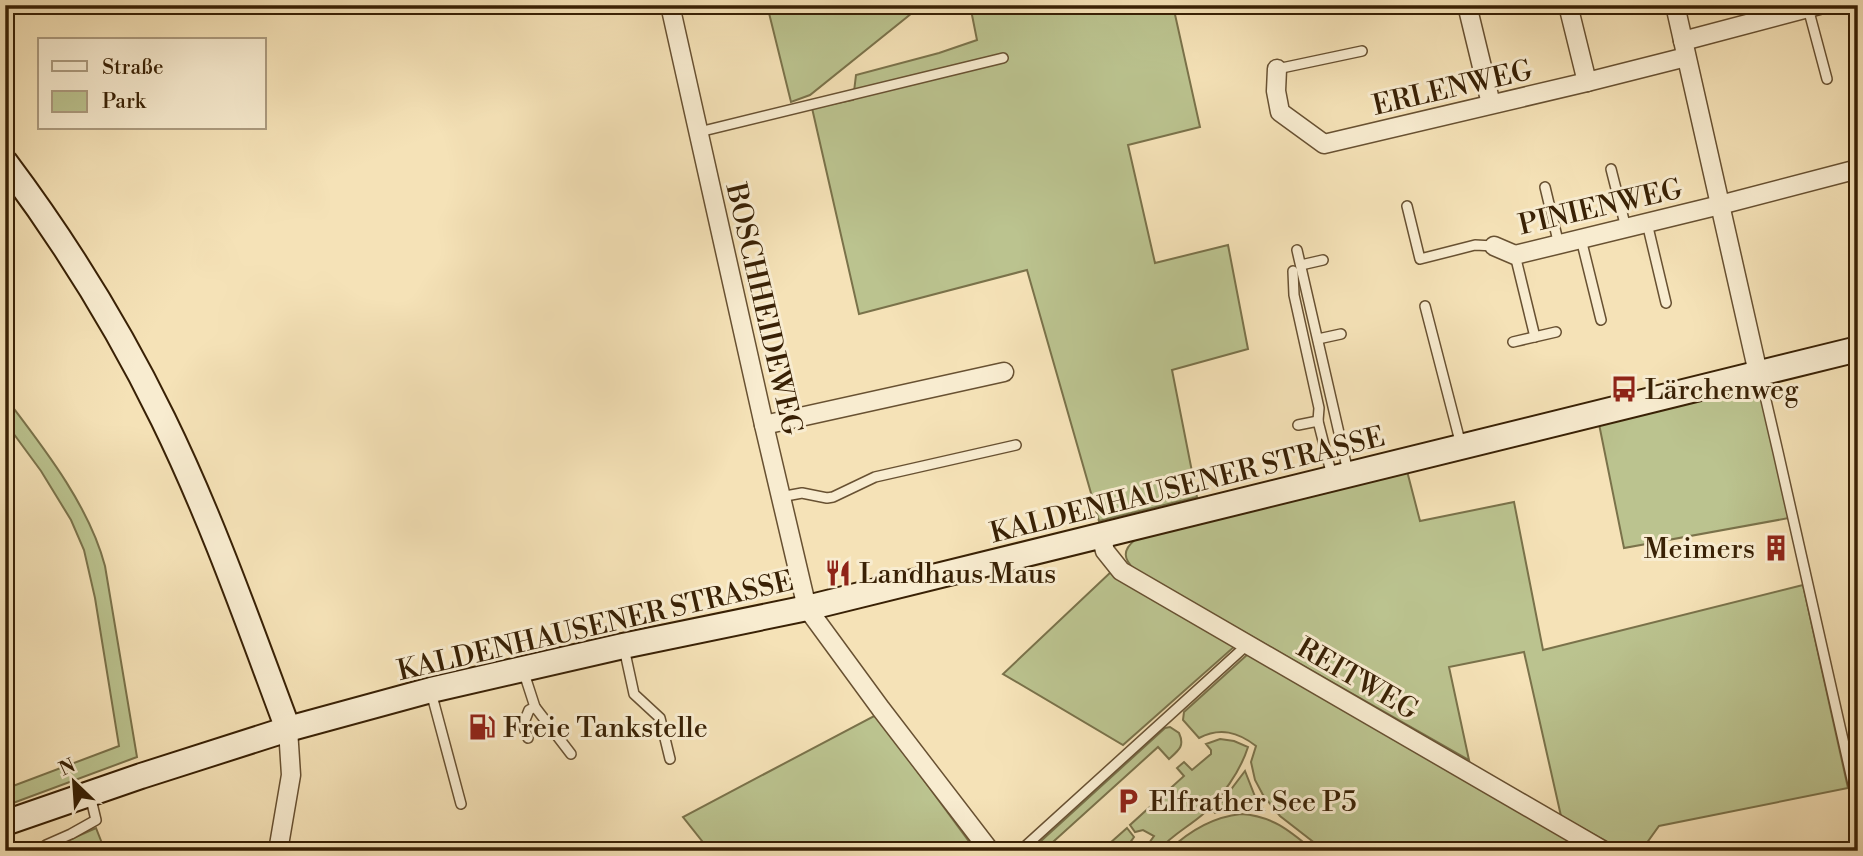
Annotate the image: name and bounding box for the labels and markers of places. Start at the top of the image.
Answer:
place label: Lärchenweg [1645,373,1799,408]
bus stop icon: Lärchenweg [1609,374,1639,404]
place label: Meimers [1644,532,1755,567]
building icon: Meimers [1761,533,1791,563]
place label: Landhaus Maus [859,557,1056,592]
restaurant icon: Landhaus Maus [823,558,853,588]
place label: Freie Tankstelle [503,711,708,746]
fuel station icon: Freie Tankstelle [467,712,497,742]
place label: Elfrather See P5 [1149,785,1357,820]
parking icon: Elfrather See P5 [1113,786,1143,816]

